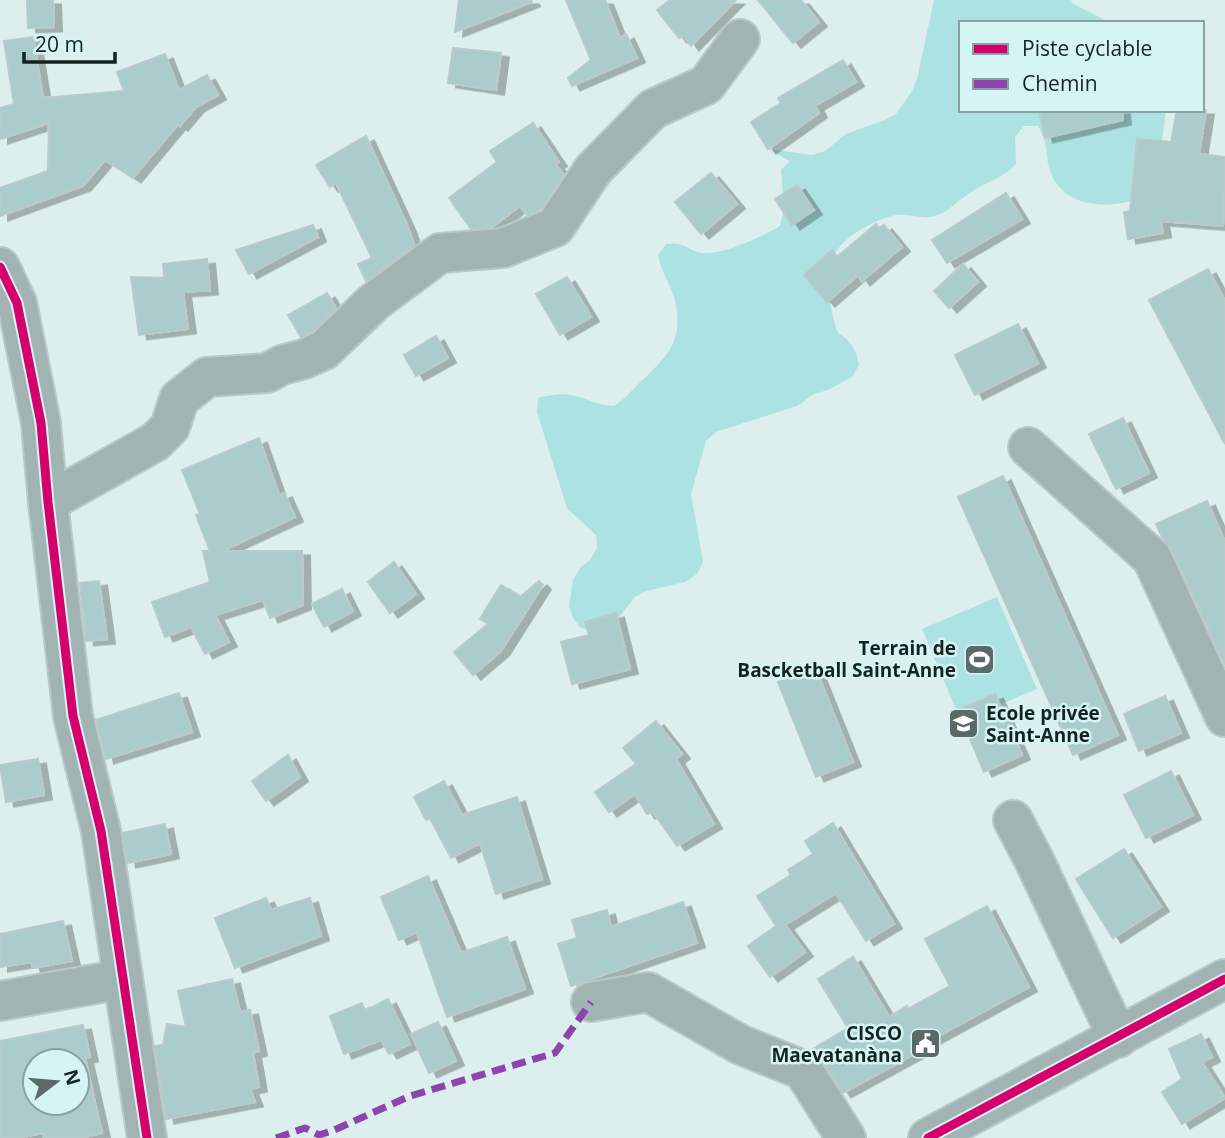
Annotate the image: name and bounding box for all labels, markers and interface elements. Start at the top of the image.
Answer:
scale bar [24,21,116,65]
legend [959,21,1204,112]
text: 20 m [35,30,84,58]
text: Piste cyclable [1022,34,1152,62]
text: Chemin [1022,69,1098,97]
place label: Terrain de Bascketball Saint-Anne [737,635,956,683]
sports icon: Terrain de Bascketball Saint-Anne [962,642,996,676]
place label: Ecole privée Saint-Anne [986,700,1100,748]
school or university icon: Ecole privée Saint-Anne [946,707,980,741]
place label: CISCO Maevatanàna [771,1020,902,1068]
public building icon: CISCO Maevatanàna [908,1027,942,1061]
north arrow [21,1047,91,1117]
text: N [58,1066,87,1088]

